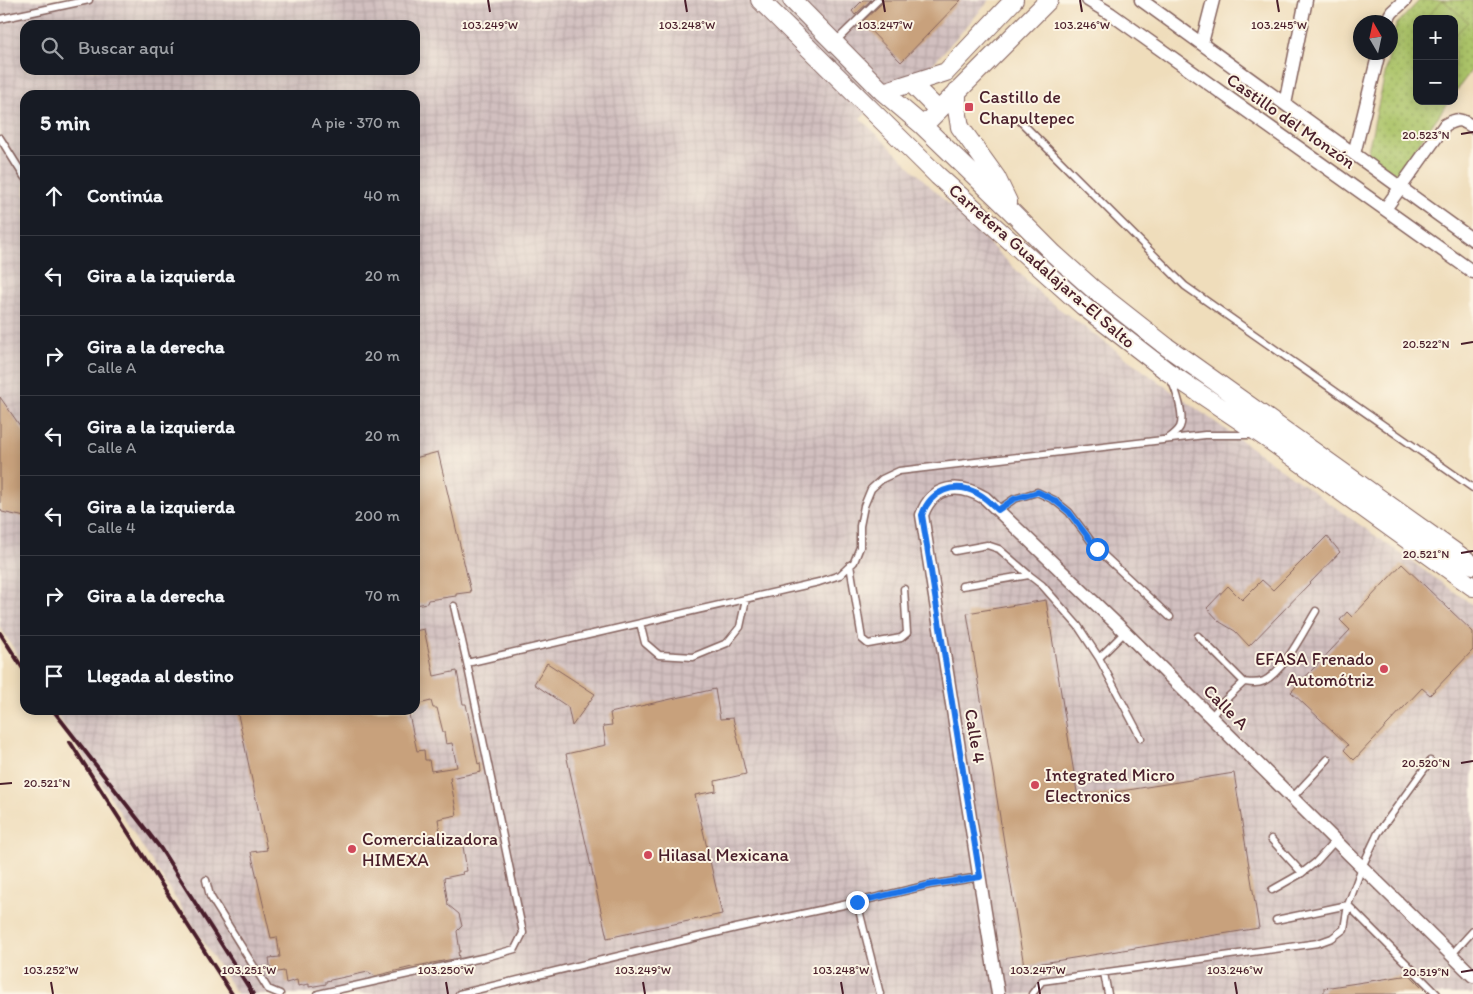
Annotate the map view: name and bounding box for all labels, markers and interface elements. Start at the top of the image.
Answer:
north arrow [1353,15,1398,60]
map controls [1413,15,1458,105]
button: + [1413,15,1458,60]
text: 103.249°W [462,18,518,32]
text: 103.248°W [659,18,715,32]
text: 103.247°W [857,18,913,32]
text: 103.246°W [1054,18,1110,32]
text: 103.245°W [1251,18,1307,32]
search box [20,20,420,75]
icon: search [38,34,66,62]
text: Buscar aquí [78,36,174,59]
button: − [1413,60,1458,105]
street label: Castillo del Monzón [1222,68,1360,174]
place label: Castillo de Chapultepec [979,86,1075,129]
marker: Castillo de Chapultepec [963,101,975,113]
text: 5 min [40,110,90,135]
text: A pie · 370 m [311,113,400,132]
text: 20.523°N [1402,128,1450,142]
street label: Carretera Guadalajara-El Salto [944,179,1140,353]
icon: ahead [40,182,68,210]
text: Continúa [87,184,163,207]
text: 40 m [363,186,400,205]
icon: left [40,262,68,290]
text: Gira a la izquierda [87,264,235,287]
text: 20 m [365,266,400,285]
text: Gira a la derecha [87,335,225,358]
text: 20.522°N [1402,337,1450,351]
icon: right [40,342,68,370]
text: 20 m [365,346,400,365]
text: Calle A [87,358,136,377]
text: Gira a la izquierda [87,415,235,438]
icon: left [40,422,68,450]
text: 20 m [365,426,400,445]
text: Calle A [87,438,136,457]
text: Gira a la izquierda [87,495,235,518]
icon: left [40,502,68,530]
text: 200 m [355,506,400,525]
text: Calle 4 [87,518,136,537]
route start [1086,538,1109,561]
text: 20.521°N [1403,547,1449,561]
icon: right [40,582,68,610]
text: Gira a la derecha [87,584,225,607]
text: 70 m [365,586,400,605]
place label: EFASA Frenado Automótriz [1255,648,1374,691]
icon: arrive [40,662,68,690]
marker: EFASA Frenado Automótriz [1378,663,1390,675]
text: Llegada al destino [87,664,234,687]
street label: Calle A [1199,680,1254,735]
street label: Calle 4 [960,707,990,765]
text: 20.520°N [1402,756,1450,770]
place label: Integrated Micro Electronics [1045,764,1175,807]
text: 20.521°N [24,776,70,790]
marker: Integrated Micro Electronics [1029,779,1041,791]
place label: Comercializadora HIMEXA [362,828,498,871]
marker: Comercializadora HIMEXA [346,843,358,855]
place label: Hilasal Mexicana [658,844,789,866]
marker: Hilasal Mexicana [642,849,654,861]
route end [846,891,869,914]
text: 103.252°W [23,963,79,977]
text: 103.251°W [222,963,276,977]
text: 103.250°W [418,963,474,977]
text: 103.249°W [615,963,671,977]
text: 103.248°W [813,963,869,977]
text: 103.247°W [1010,963,1066,977]
text: 103.246°W [1207,963,1263,977]
text: 20.519°N [1403,965,1449,979]

